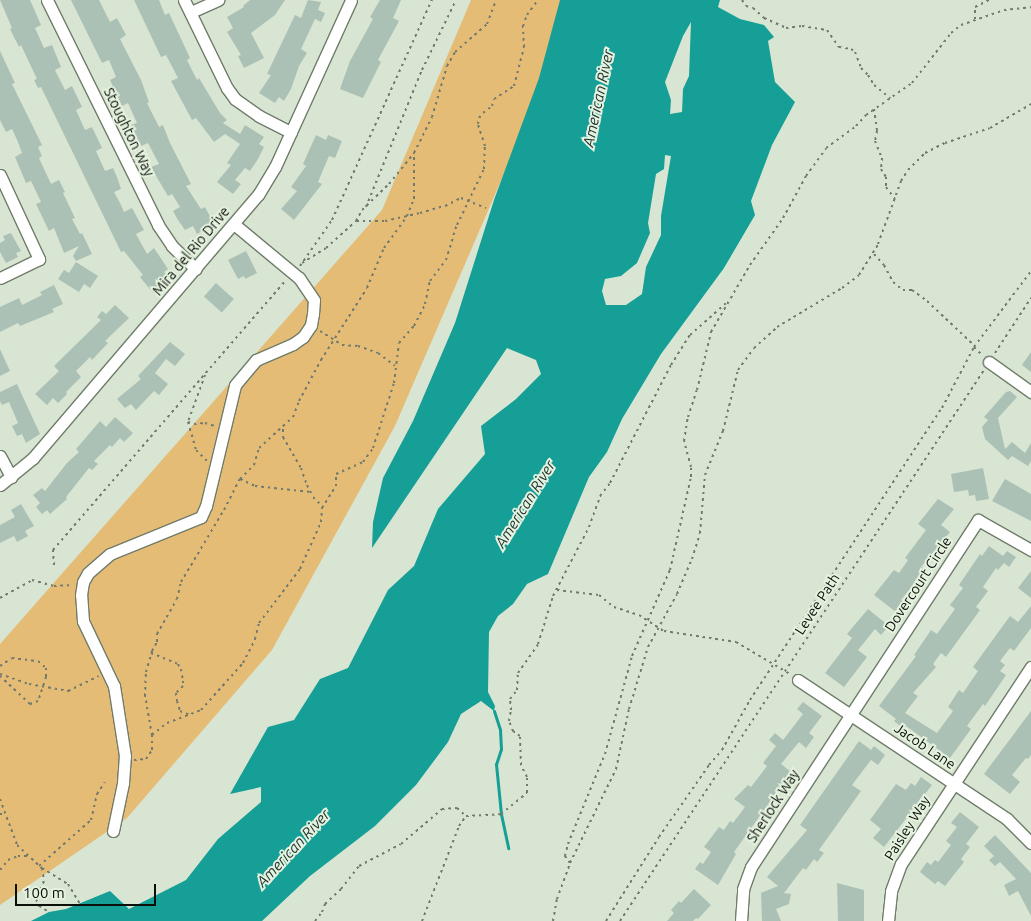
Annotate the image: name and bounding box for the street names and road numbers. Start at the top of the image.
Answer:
street label: Stoughton Way [100,85,158,179]
street label: Mira del Rio Drive [149,203,233,299]
street label: Dovercourt Circle [881,533,955,635]
street label: Levee Path [791,570,843,638]
street label: Jacob Lane [891,719,959,773]
street label: Sherlock Way [743,766,803,846]
street label: Paisley Way [881,793,933,863]

